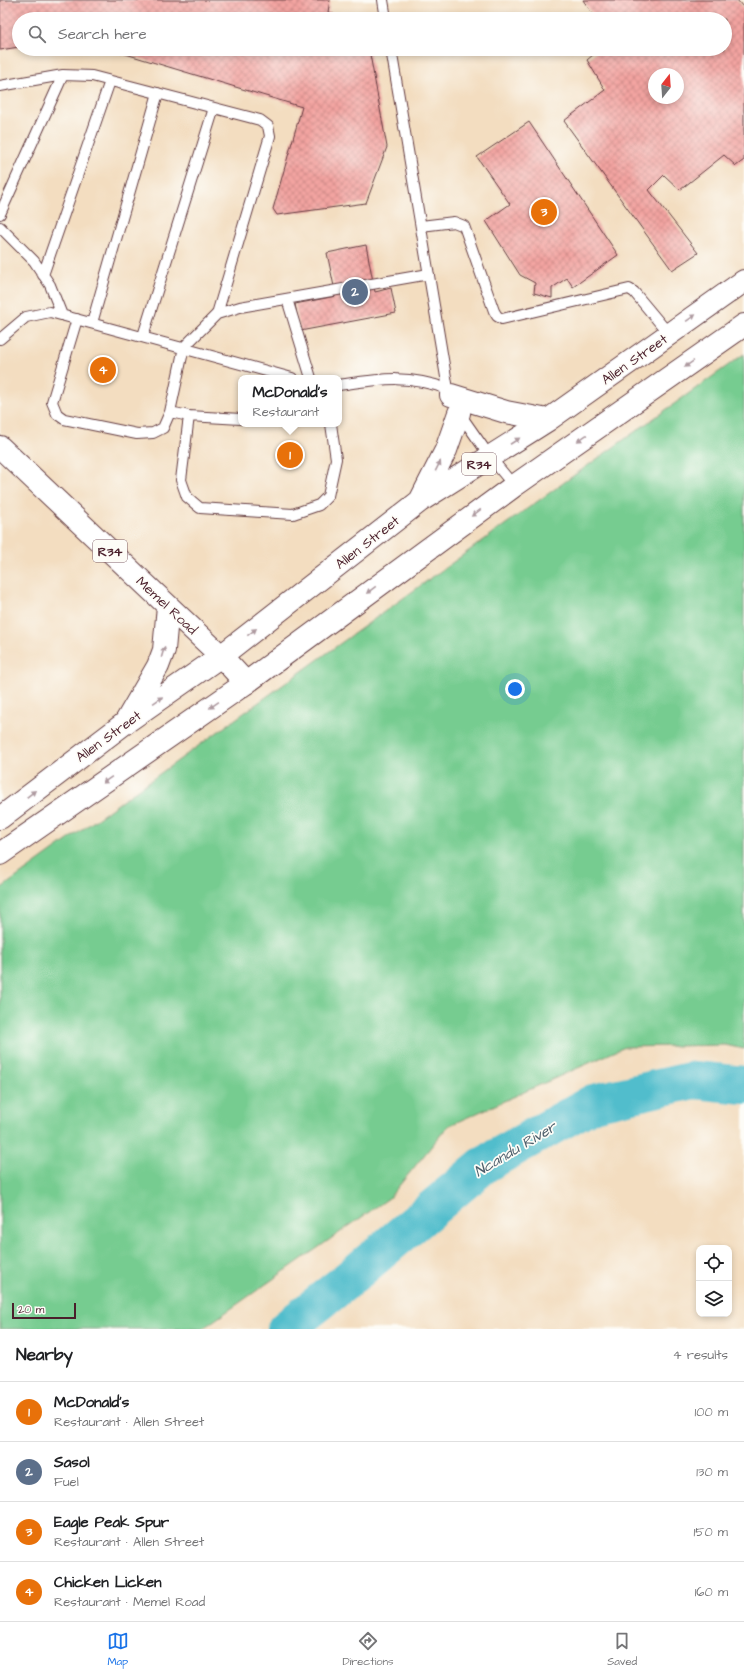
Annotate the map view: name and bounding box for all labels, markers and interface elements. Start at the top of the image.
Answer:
search box [12,12,732,56]
icon: search [26,23,48,45]
text: Search here [58,24,147,45]
north arrow [648,68,684,104]
pin: 3 [531,197,557,227]
pin: 2 [342,277,368,307]
one-way arrow [686,314,696,322]
street label: Allen Street [597,329,672,390]
pin: 4 [90,355,116,385]
one-way arrow [684,360,694,368]
popup [238,375,342,427]
text: McDonald's [252,382,328,403]
text: Restaurant [252,403,319,421]
one-way arrow [577,434,588,442]
one-way arrow [510,437,521,445]
pin: 1 [277,440,303,470]
road number: R34 [462,453,496,475]
one-way arrow [435,460,441,472]
one-way arrow [471,509,481,517]
street label: Allen Street [331,511,404,574]
road number: R34 [93,540,127,562]
street label: Memel Road [131,572,202,640]
one-way arrow [366,586,377,594]
one-way arrow [246,628,257,636]
one-way arrow [160,646,166,658]
your location [505,679,525,699]
one-way arrow [152,696,163,704]
one-way arrow [209,701,219,709]
street label: Allen Street [72,706,146,767]
one-way arrow [102,776,112,784]
one-way arrow [25,790,36,799]
water label: Ncandu River [470,1116,562,1182]
map controls [696,1245,732,1317]
button: locate [696,1245,732,1281]
button: layers [696,1281,732,1317]
scale bar [12,1301,76,1320]
text: 20 m [18,1302,44,1317]
text: Nearby [16,1343,73,1367]
text: 4 results [673,1346,728,1364]
text: McDonald's [54,1392,129,1413]
text: 1 [28,1403,30,1421]
text: 100 m [695,1403,728,1421]
text: Restaurant · Allen Street [54,1413,204,1431]
text: Sasol [54,1452,90,1473]
text: 2 [25,1463,33,1481]
text: 130 m [696,1463,728,1481]
text: Fuel [54,1473,79,1491]
text: Eagle Peak Spur [54,1512,169,1533]
text: 3 [26,1523,32,1541]
text: 150 m [694,1523,728,1541]
text: Restaurant · Allen Street [54,1533,204,1551]
text: Chicken Licken [54,1572,162,1593]
text: 4 [25,1583,33,1601]
text: 160 m [695,1583,728,1601]
text: Restaurant · Memel Road [54,1593,205,1611]
tab: Map [107,1630,129,1669]
tab: Directions [342,1630,394,1669]
tab: Saved [607,1630,637,1669]

